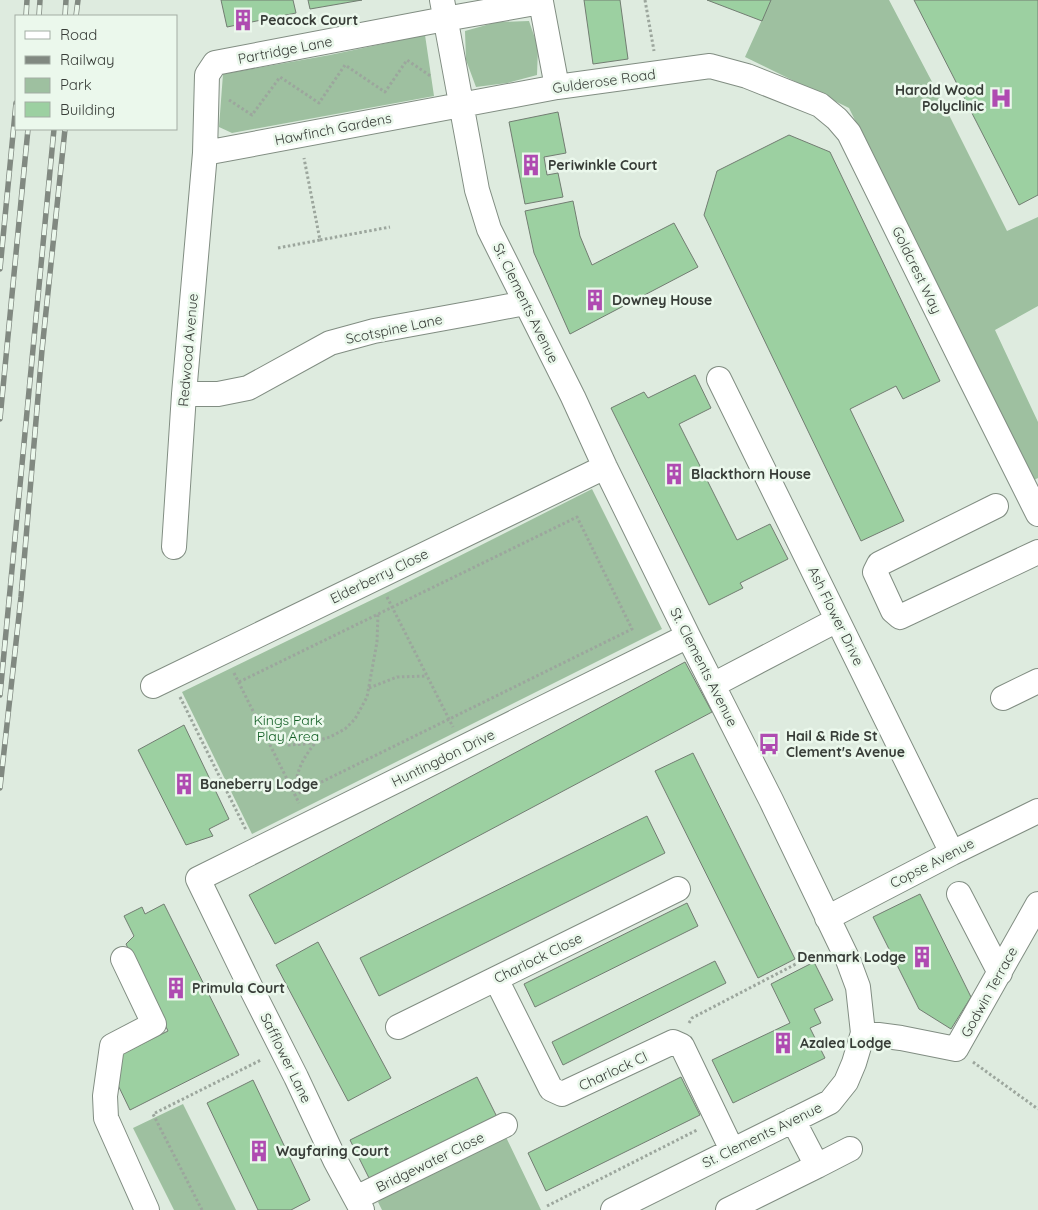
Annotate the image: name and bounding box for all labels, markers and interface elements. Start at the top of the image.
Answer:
building icon: Peacock Court [230,7,256,33]
place label: Peacock Court [260,11,358,29]
legend [15,15,178,130]
text: Road [60,25,97,44]
street label: Partridge Lane [236,32,334,68]
text: Railway [60,50,115,69]
street label: Gulderose Road [551,65,657,97]
text: Park [60,75,92,94]
place label: Harold Wood Polyclinic [895,81,984,115]
hospital icon: Harold Wood Polyclinic [988,85,1014,111]
text: Building [60,100,115,119]
street label: Hawfinch Gardens [273,109,393,149]
building icon: Periwinkle Court [518,152,544,178]
place label: Periwinkle Court [548,156,658,174]
street label: Goldcrest Way [888,223,946,317]
street label: St. Clements Avenue [489,240,563,366]
building icon: Downey House [582,287,608,313]
place label: Downey House [612,291,712,309]
street label: Redwood Avenue [174,293,202,407]
street label: Scotspine Lane [344,310,444,348]
building icon: Blackthorn House [661,461,687,487]
place label: Blackthorn House [691,465,811,483]
street label: Elderberry Close [327,544,431,608]
street label: Ash Flower Drive [804,563,868,669]
street label: St. Clements Avenue [666,604,742,730]
park label: Kings Park Play Area [253,711,323,745]
street label: Huntingdon Drive [388,725,498,791]
place label: Hail & Ride St Clement's Avenue [786,727,905,761]
bus stop icon: Hail & Ride St Clement's Avenue [756,731,782,757]
building icon: Baneberry Lodge [171,771,197,797]
place label: Baneberry Lodge [200,775,318,793]
street label: Copse Avenue [887,834,977,892]
street label: Charlock Close [491,929,585,987]
street label: Godwin Terrace [957,943,1021,1041]
building icon: Denmark Lodge [909,944,935,970]
place label: Denmark Lodge [797,948,906,966]
building icon: Primula Court [163,975,189,1001]
place label: Primula Court [192,979,285,997]
street label: Safflower Lane [256,1010,316,1106]
building icon: Azalea Lodge [770,1030,796,1056]
place label: Azalea Lodge [800,1034,892,1052]
street label: Charlock Cl [576,1047,650,1095]
street label: St. Clements Avenue [699,1098,825,1172]
street label: Bridgewater Close [373,1128,487,1196]
building icon: Wayfaring Court [246,1138,272,1164]
place label: Wayfaring Court [276,1142,389,1160]

